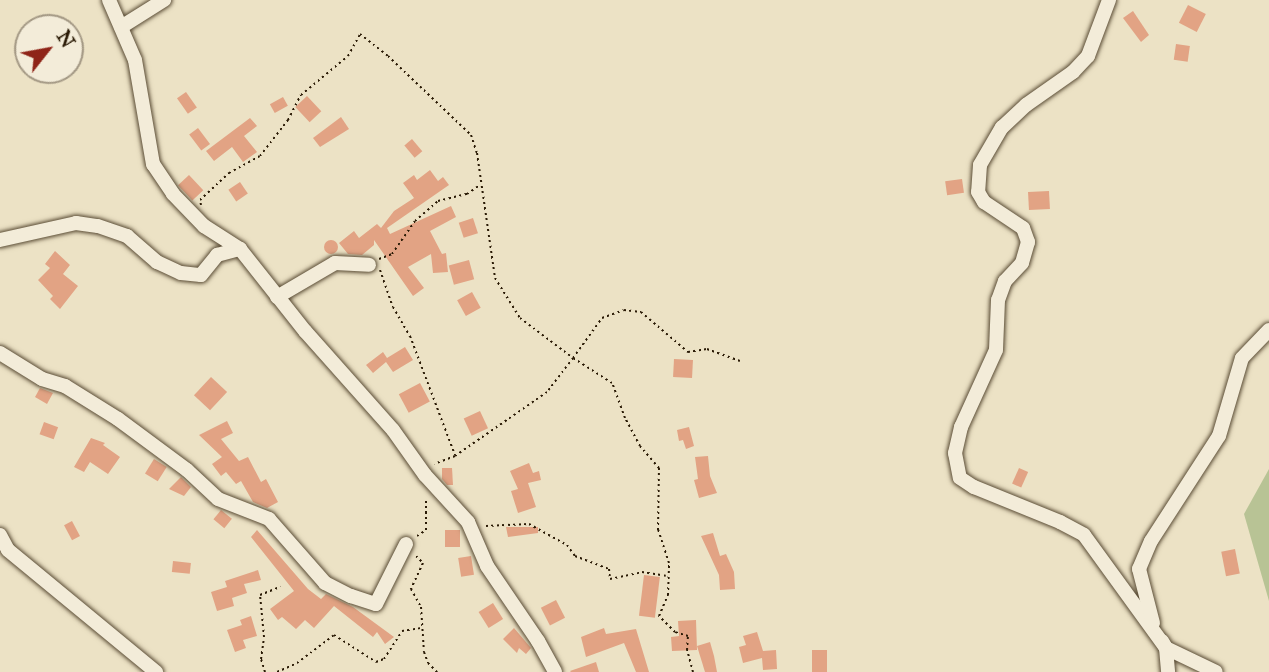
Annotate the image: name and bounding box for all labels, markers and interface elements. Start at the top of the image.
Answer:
north arrow [14,14,84,84]
text: N [52,26,80,52]

